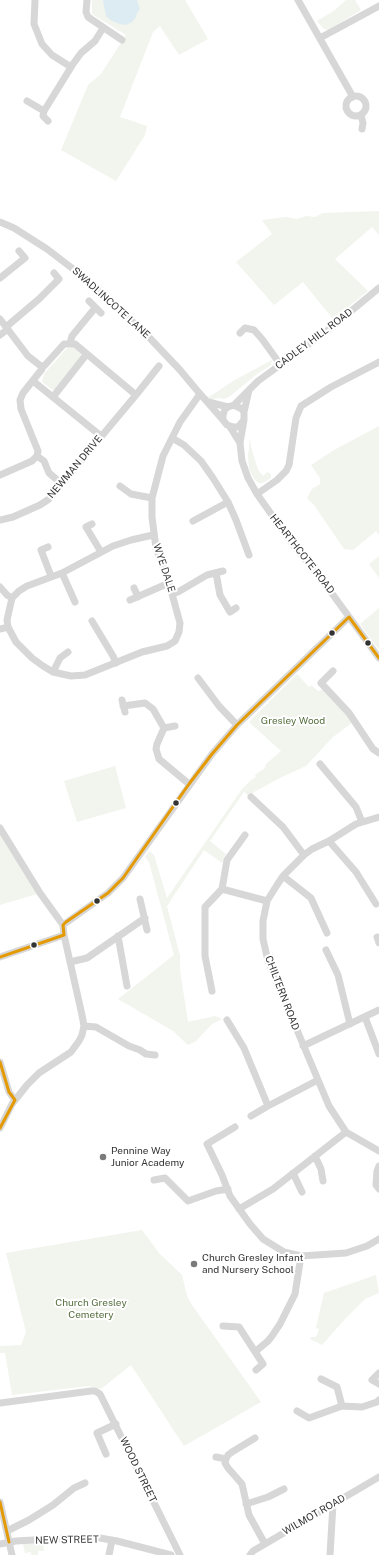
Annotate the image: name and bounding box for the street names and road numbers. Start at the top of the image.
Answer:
street label: SWADLINCOTE LANE [70,265,152,341]
street label: CADLEY HILL ROAD [273,306,355,372]
street label: NEWMAN DRIVE [45,433,105,501]
street label: HEARTHCOTE ROAD [267,512,337,596]
street label: WYE DALE [150,542,178,594]
street label: CHILTERN ROAD [262,954,302,1032]
street label: WOOD STREET [117,1435,159,1505]
street label: WILMOT ROAD [280,1492,348,1538]
street label: NEW STREET [35,1533,99,1547]

